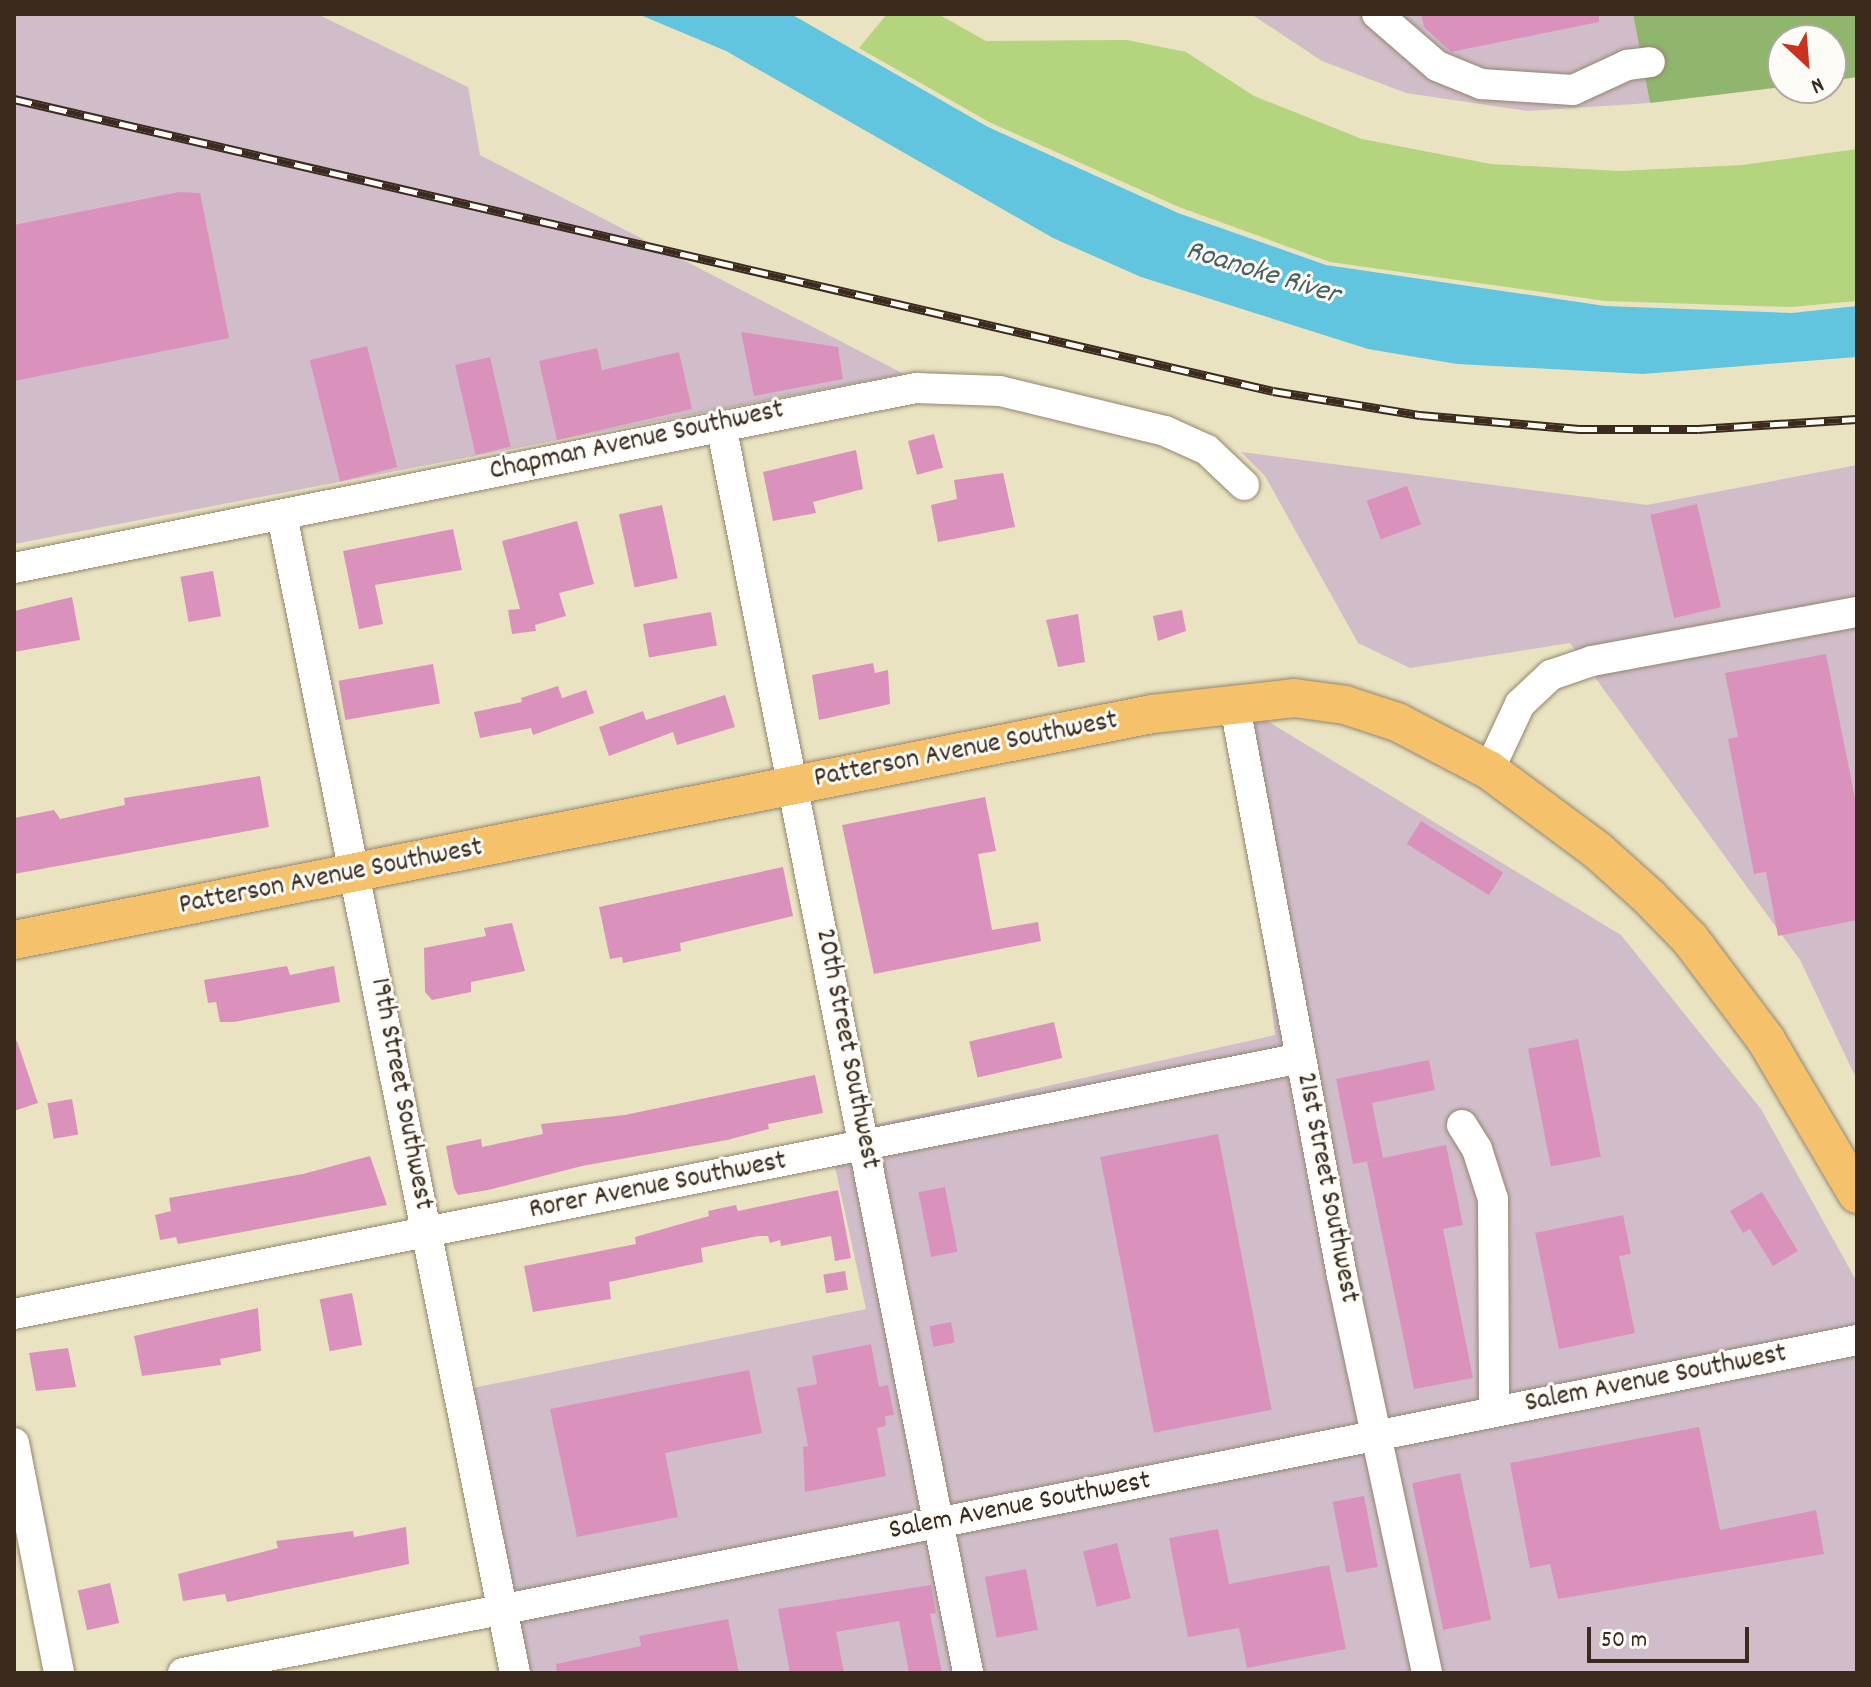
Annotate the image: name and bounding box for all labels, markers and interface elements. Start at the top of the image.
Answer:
north arrow [1767,24,1847,104]
text: N [1805,68,1829,101]
water label: Roanoke River [1181,235,1343,315]
street label: Chapman Avenue Southwest [487,394,787,490]
street label: Patterson Avenue Southwest [811,705,1121,797]
street label: Patterson Avenue Southwest [176,832,486,924]
street label: 20th Street Southwest [806,926,886,1172]
street label: 19th Street Southwest [361,975,439,1213]
street label: 21st Street Southwest [1287,1070,1365,1306]
street label: Rorer Avenue Southwest [527,1146,789,1228]
street label: Salem Avenue Southwest [1522,1338,1790,1422]
street label: Salem Avenue Southwest [886,1465,1154,1549]
scale bar [1591,1611,1753,1661]
text: 50 m [1601,1624,1647,1658]

